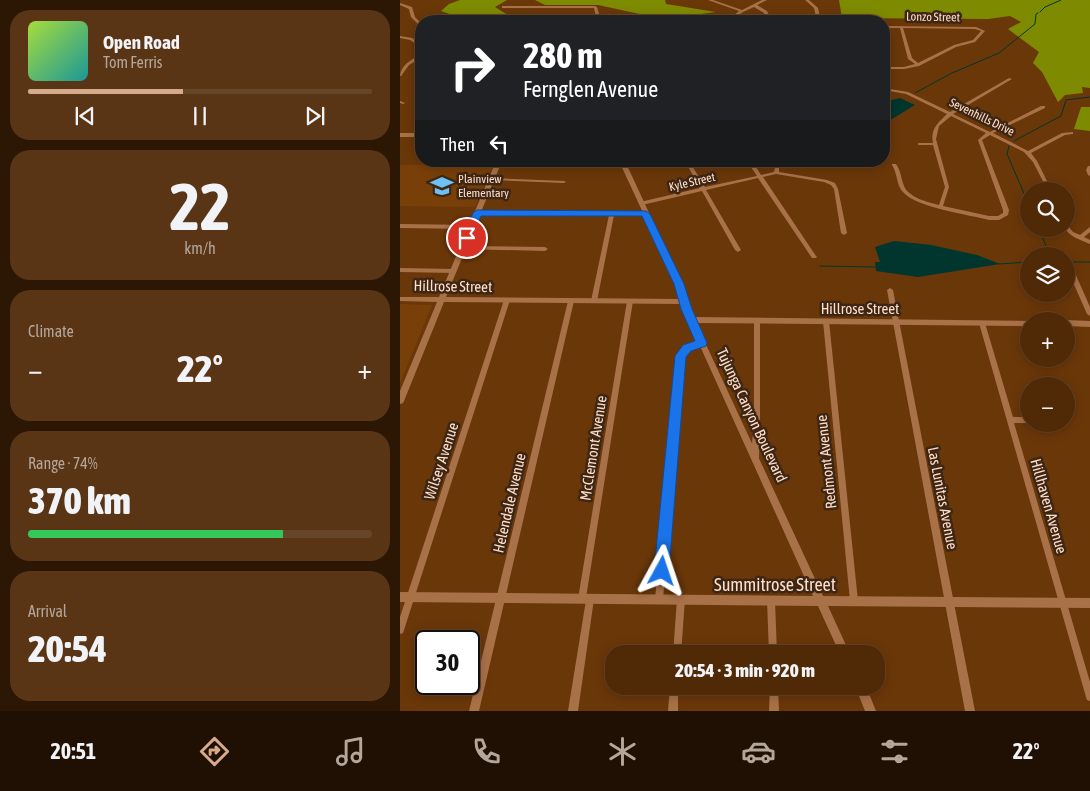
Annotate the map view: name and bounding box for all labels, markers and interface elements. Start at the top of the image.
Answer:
street label: Lonzo Street [906,10,961,24]
text: Open Road [103,31,180,53]
icon: right [440,35,505,100]
text: 280 m [523,35,602,75]
text: Tom Ferris [103,53,162,71]
text: Fernglen Avenue [523,76,658,102]
street label: Sevenhills Drive [947,95,1017,139]
icon: previous [71,102,99,130]
icon: pause [186,102,214,130]
icon: next [301,102,329,130]
icon: left [485,130,513,158]
text: Then [440,133,475,155]
text: 22 [169,169,231,244]
street label: Kyle Street [668,170,717,194]
place label: Plainview Elementary [458,172,509,200]
school or university icon: Plainview Elementary [429,173,455,199]
map controls [1020,182,1075,432]
button: search [1020,182,1075,237]
pin [446,217,488,259]
icon: arrive [453,224,481,252]
text: km/h [184,239,216,257]
button: layers [1020,247,1075,302]
street label: Hillrose Street [414,277,492,295]
street label: Hillrose Street [821,300,899,317]
button: + [1020,312,1075,367]
text: Climate [28,322,74,340]
street label: Tujunga Canyon Boulevard [713,345,791,485]
text: 22° [177,347,223,390]
text: − [28,353,43,385]
text: + [357,353,372,385]
button: − [1020,377,1075,432]
street label: McClemont Avenue [576,394,610,502]
street label: Redmont Avenue [813,414,839,510]
street label: Wilsey Avenue [421,420,462,502]
street label: Las Lunitas Avenue [925,445,961,551]
street label: Helendale Avenue [489,451,529,554]
text: Range · 74% [28,454,98,472]
street label: Hillhaven Avenue [1027,457,1071,556]
text: 370 km [28,479,131,522]
position arrow [635,544,687,596]
street label: Summitrose Street [714,574,836,595]
text: Arrival [28,602,67,620]
text: 20:54 [28,627,107,670]
speed limit sign: 30 [415,630,480,695]
text: 20:54 · 3 min · 920 m [675,659,815,681]
icon: directions [197,734,232,769]
icon: music [333,734,368,769]
icon: phone [469,734,504,769]
icon: climate [605,734,640,769]
icon: car [741,734,776,769]
icon: filters [877,734,912,769]
text: 20:51 [50,738,96,764]
text: 22° [1013,738,1040,764]

